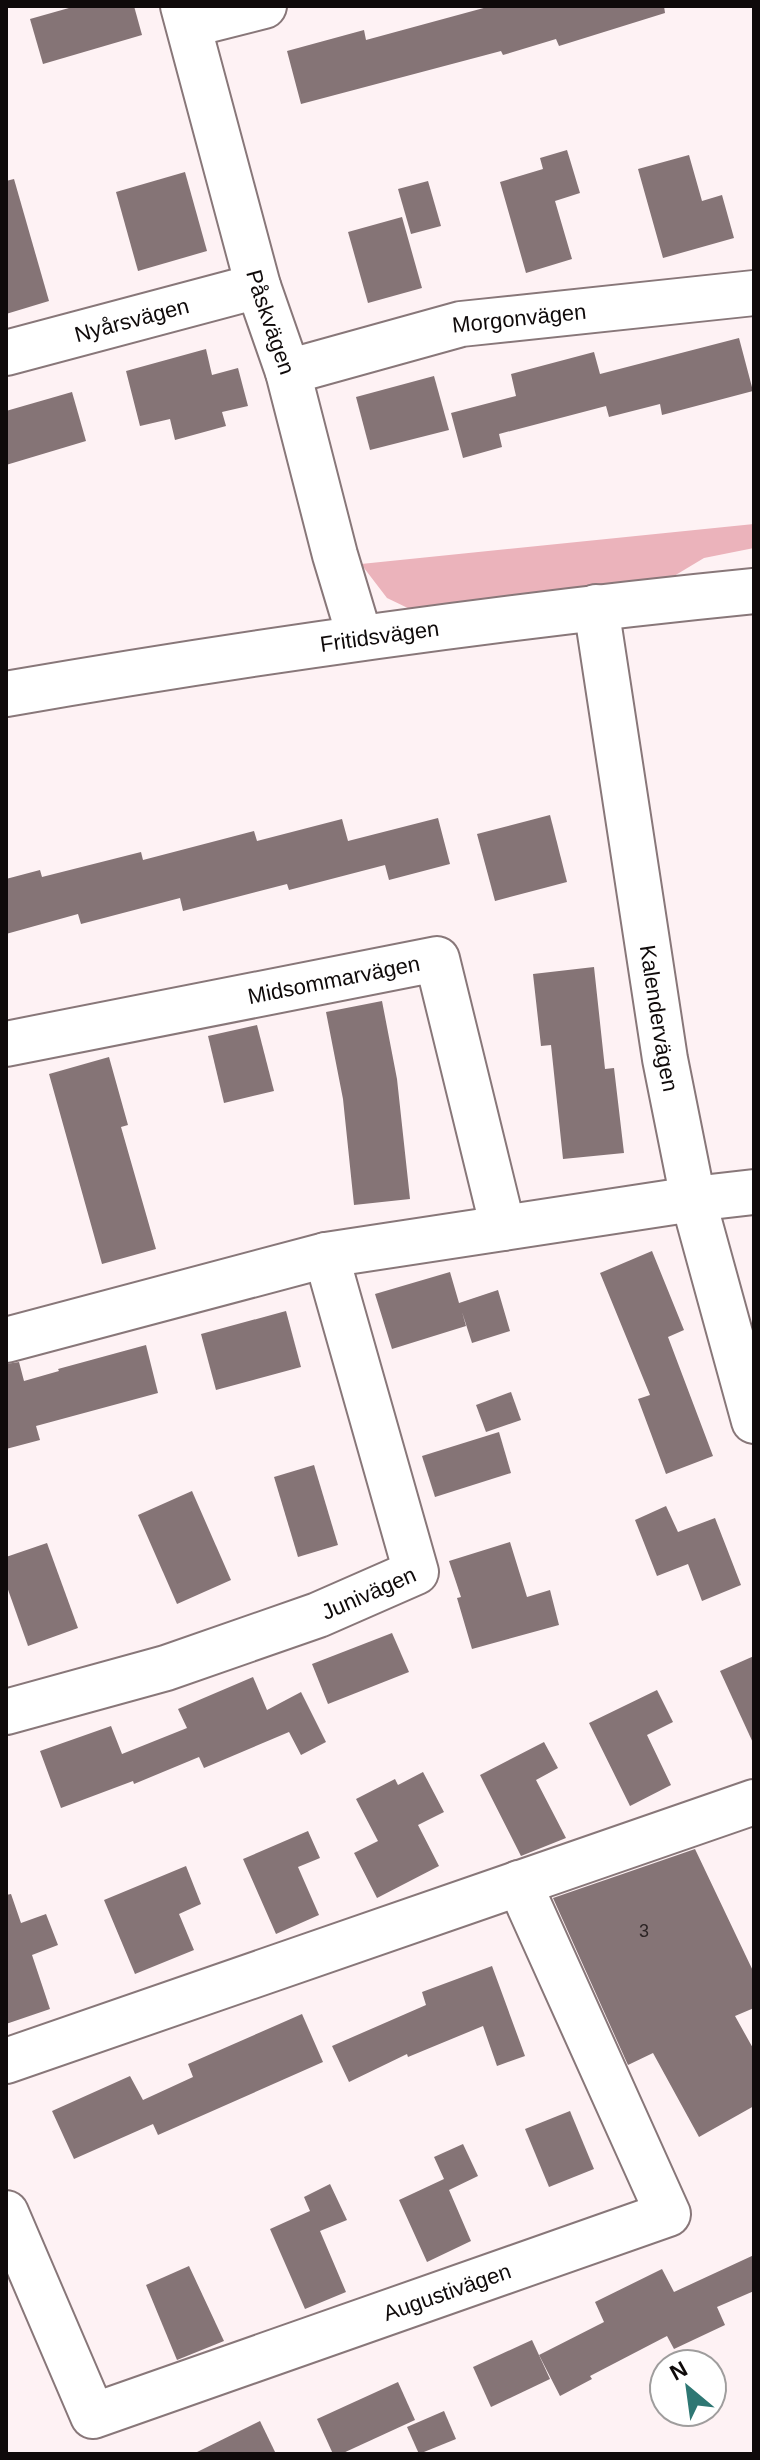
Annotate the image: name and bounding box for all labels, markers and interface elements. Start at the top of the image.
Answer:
street label: Påskvägen [242,267,300,378]
street label: Nyårsvägen [72,292,192,347]
street label: Morgonvägen [451,298,587,337]
street label: Fritidsvägen [318,615,441,656]
street label: Kalendervägen [635,943,684,1094]
street label: Midsommarvägen [245,950,422,1009]
street label: Junivägen [317,1561,419,1624]
house number: 3 [639,1921,649,1941]
street label: Augustivägen [380,2258,514,2326]
north arrow [648,2348,728,2428]
text: N [666,2356,692,2386]

